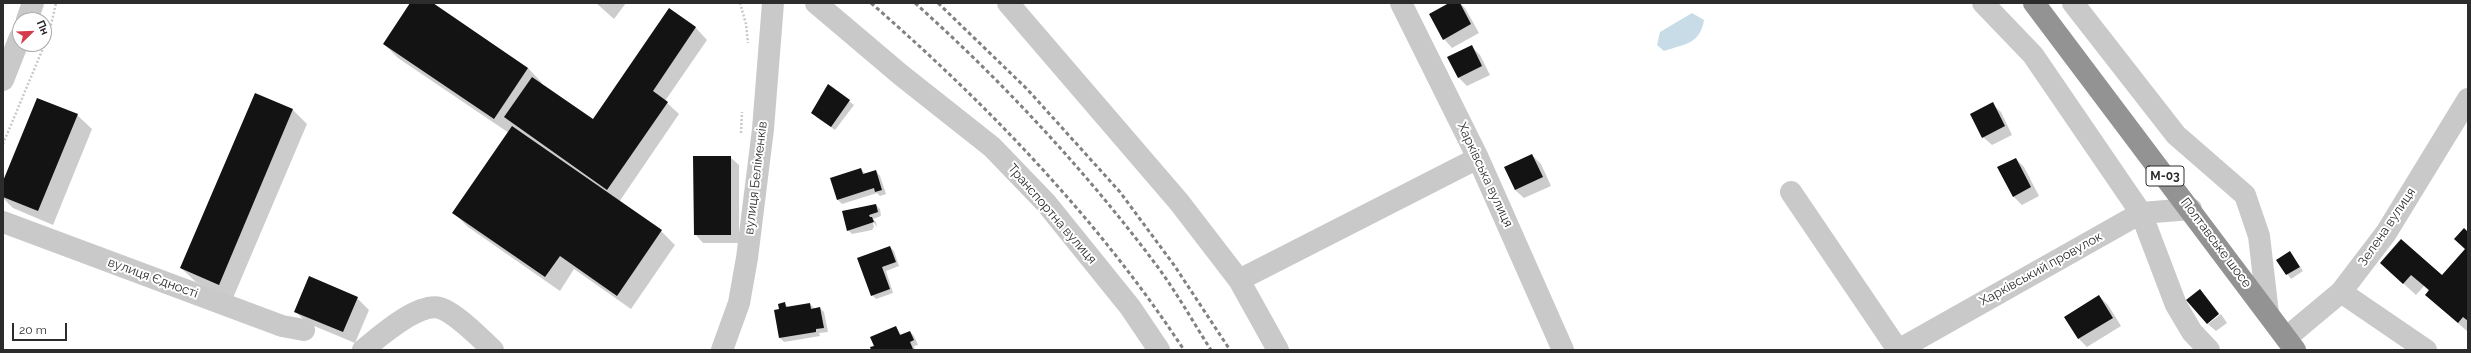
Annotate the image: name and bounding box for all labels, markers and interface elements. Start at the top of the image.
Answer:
north arrow [12,12,52,52]
text: Пн [34,18,51,37]
street label: Харківська вулиця [1454,120,1516,230]
street label: вулиця Беліменків [741,121,771,235]
street label: Транспортна вулиця [1004,161,1100,267]
road number: М-03 [2146,166,2184,186]
street label: Зелена вулиця [2355,185,2419,269]
street label: Полтавське шосе [2177,195,2255,291]
street label: Харківський провулок [1977,229,2105,309]
street label: вулиця Єдності [106,254,200,302]
scale bar [14,315,69,341]
text: 20 m [19,323,47,337]

